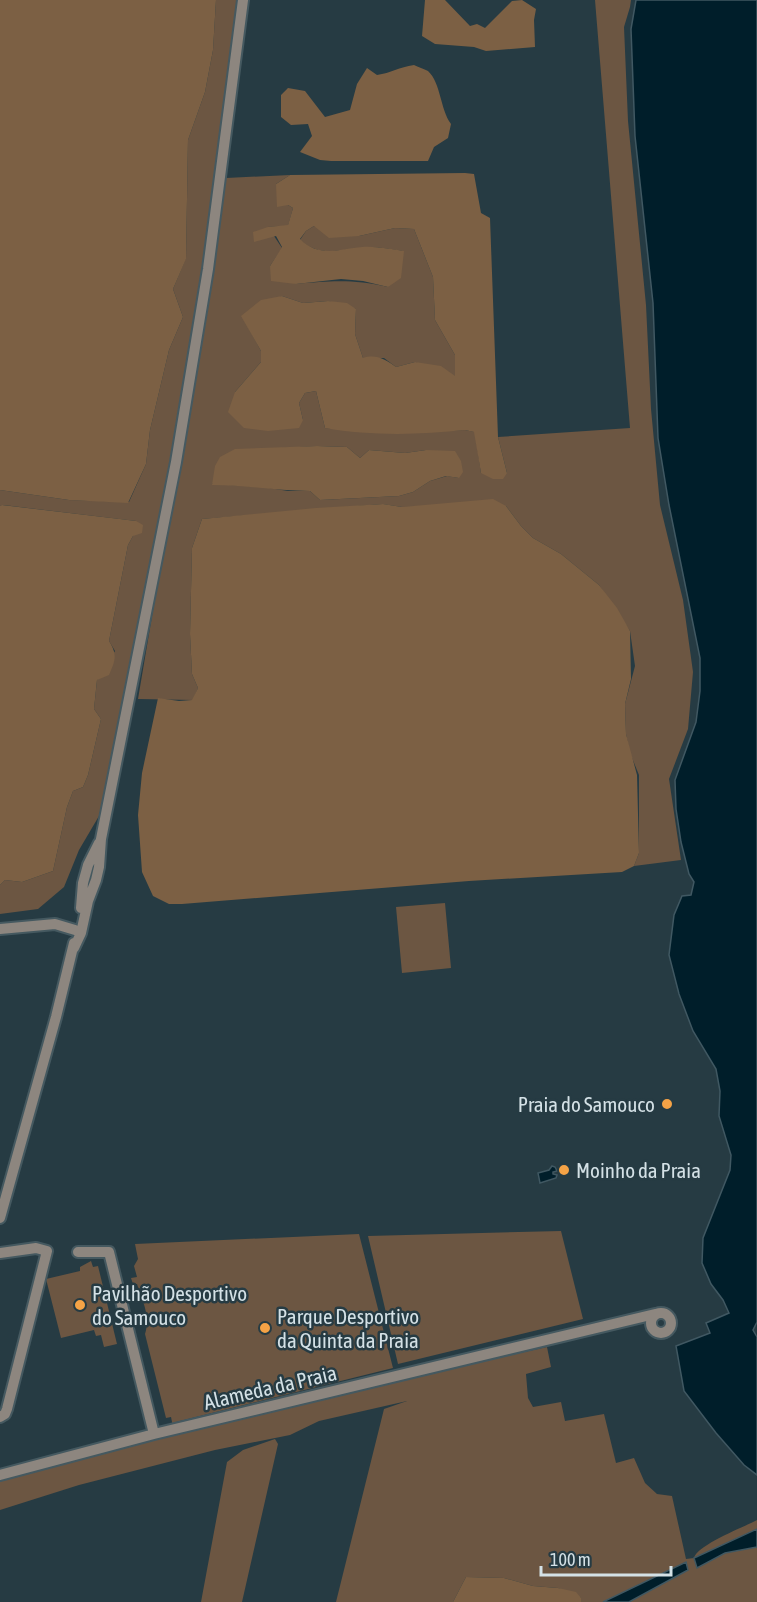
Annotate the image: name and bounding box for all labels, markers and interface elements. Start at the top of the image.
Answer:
place label: Praia do Samouco [518,1092,655,1116]
marker: Praia do Samouco [660,1097,674,1111]
place label: Moinho da Praia [576,1158,701,1182]
marker: Moinho da Praia [557,1163,571,1177]
place label: Pavilhão Desportivo do Samouco [92,1281,247,1329]
marker: Pavilhão Desportivo do Samouco [73,1298,87,1312]
place label: Parque Desportivo da Quinta da Praia [277,1304,419,1352]
marker: Parque Desportivo da Quinta da Praia [258,1321,272,1335]
street label: Alameda da Praia [201,1360,339,1414]
scale bar [541,1539,672,1577]
text: 100 m [550,1549,591,1570]

